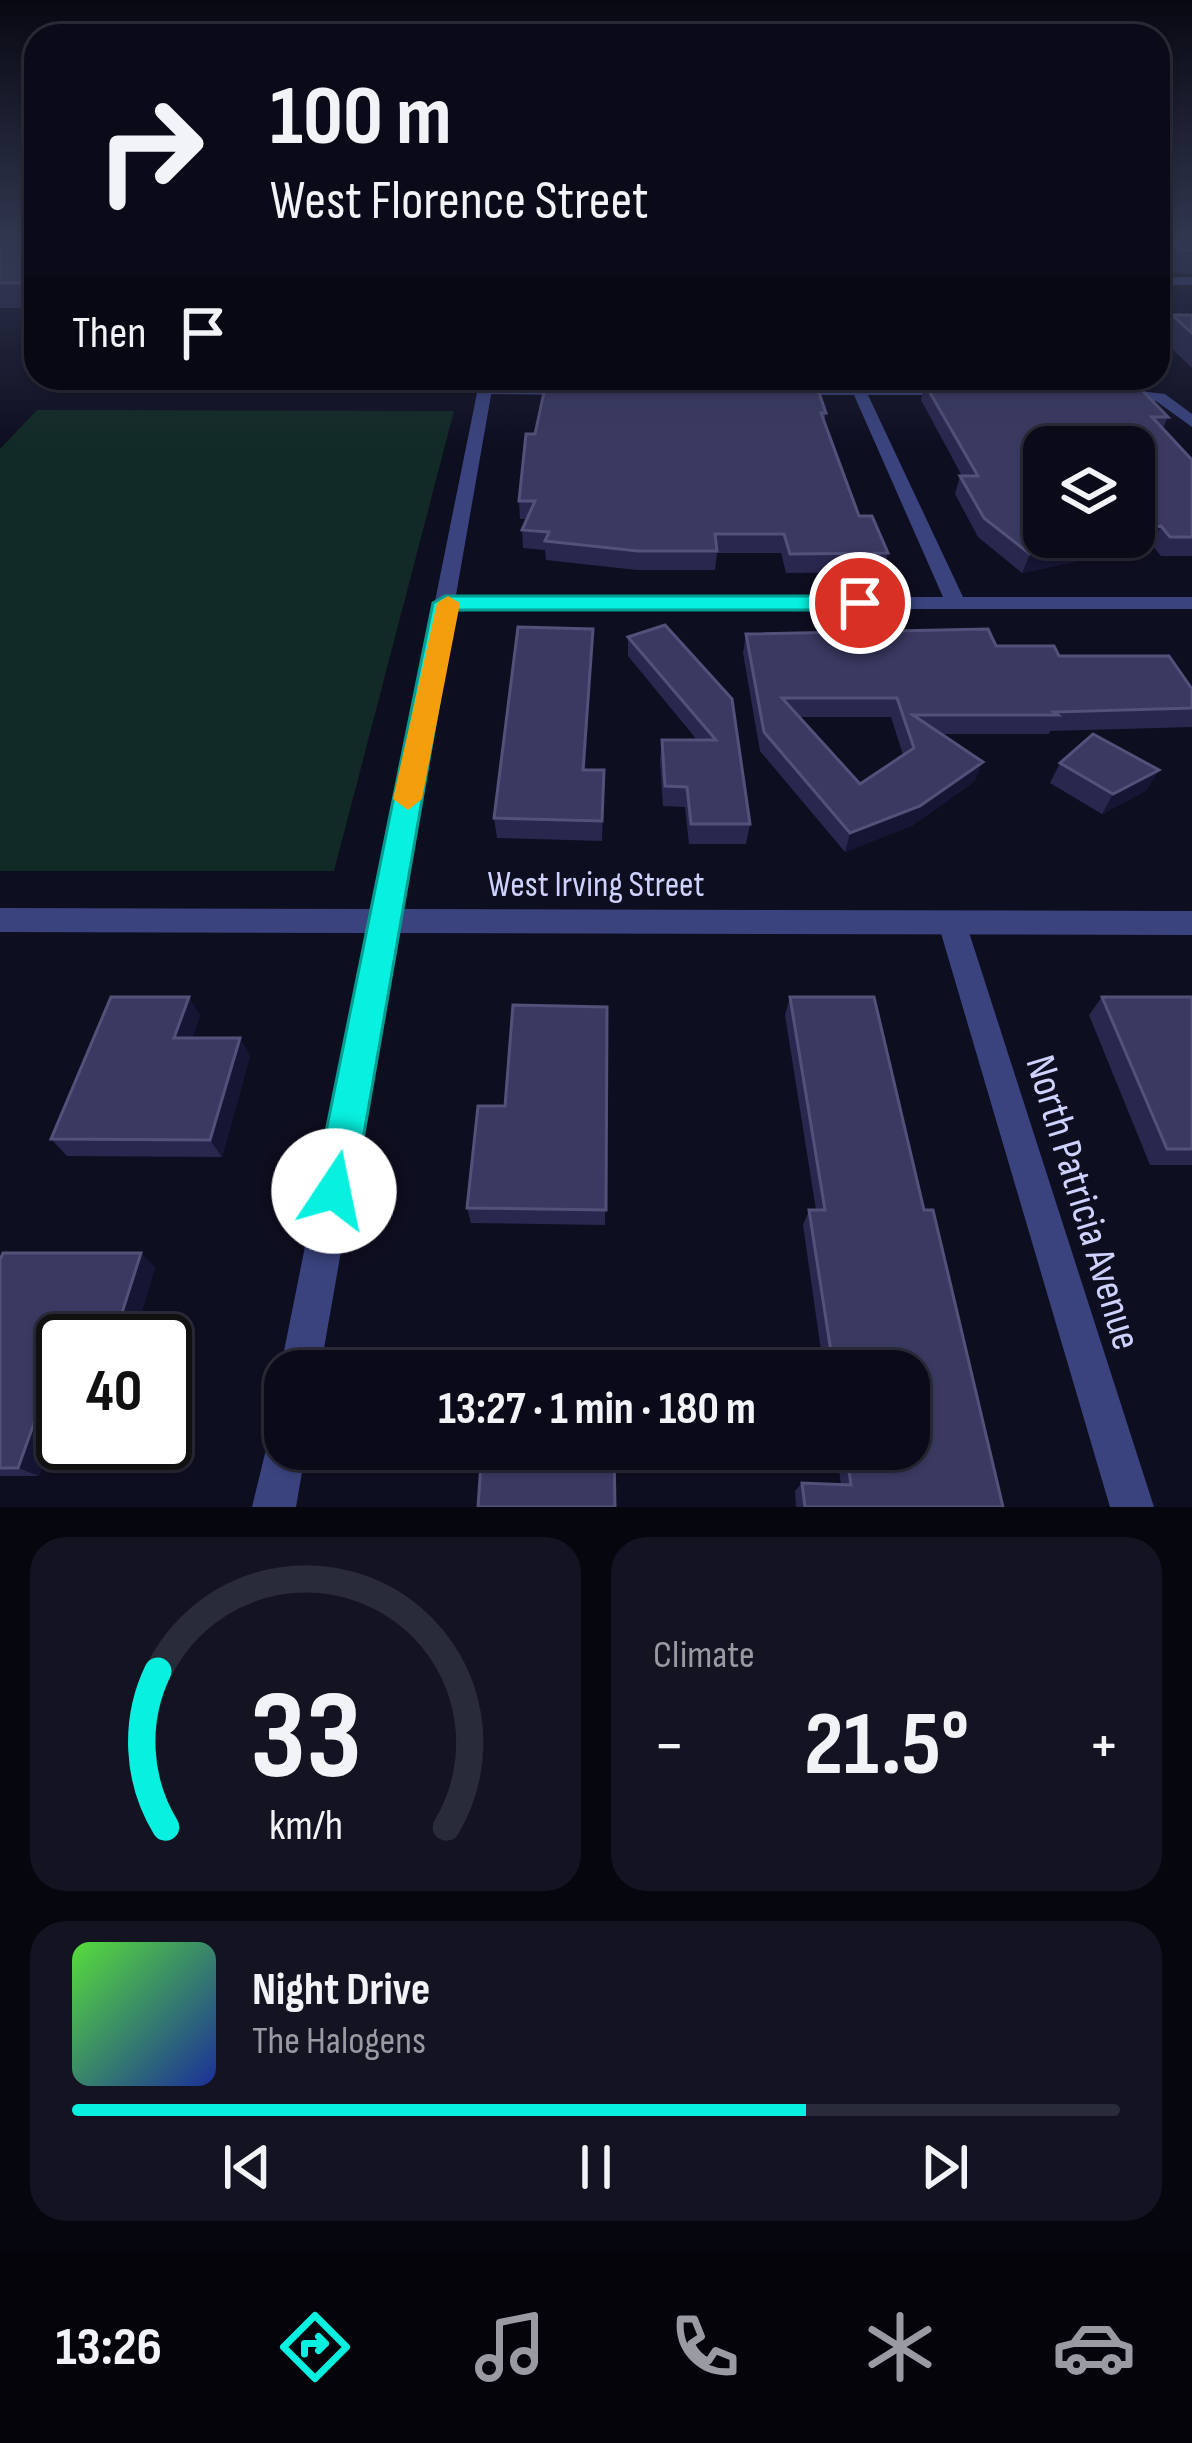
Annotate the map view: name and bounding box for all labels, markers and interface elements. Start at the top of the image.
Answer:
text: 100 m [270,67,452,168]
icon: right [72,72,228,228]
text: West Florence Street [270,169,648,234]
icon: arrive [170,300,236,366]
text: Then [72,306,146,361]
map controls [1023,426,1155,558]
button: layers [1023,426,1155,558]
pin [809,552,911,654]
icon: arrive [827,570,893,636]
street label: West Irving Street [488,864,704,907]
street label: North Patricia Avenue [1014,1049,1152,1356]
position arrow [271,1128,397,1254]
speed limit sign: 40 [36,1314,192,1470]
text: 13:27 · 1 min · 180 m [438,1382,756,1437]
text: Climate [653,1632,755,1679]
text: 33 [250,1664,361,1813]
text: 21.5° [804,1692,969,1800]
text: − [653,1707,685,1786]
text: + [1088,1707,1120,1786]
text: km/h [268,1800,343,1852]
text: Night Drive [252,1963,430,2018]
text: The Halogens [252,2018,426,2065]
icon: previous [214,2134,280,2200]
icon: pause [563,2134,629,2200]
icon: next [912,2134,978,2200]
icon: directions [273,2305,357,2389]
icon: music [468,2305,552,2389]
icon: phone [663,2305,747,2389]
icon: climate [858,2305,942,2389]
icon: car [1052,2305,1136,2389]
text: 13:26 [55,2315,162,2380]

